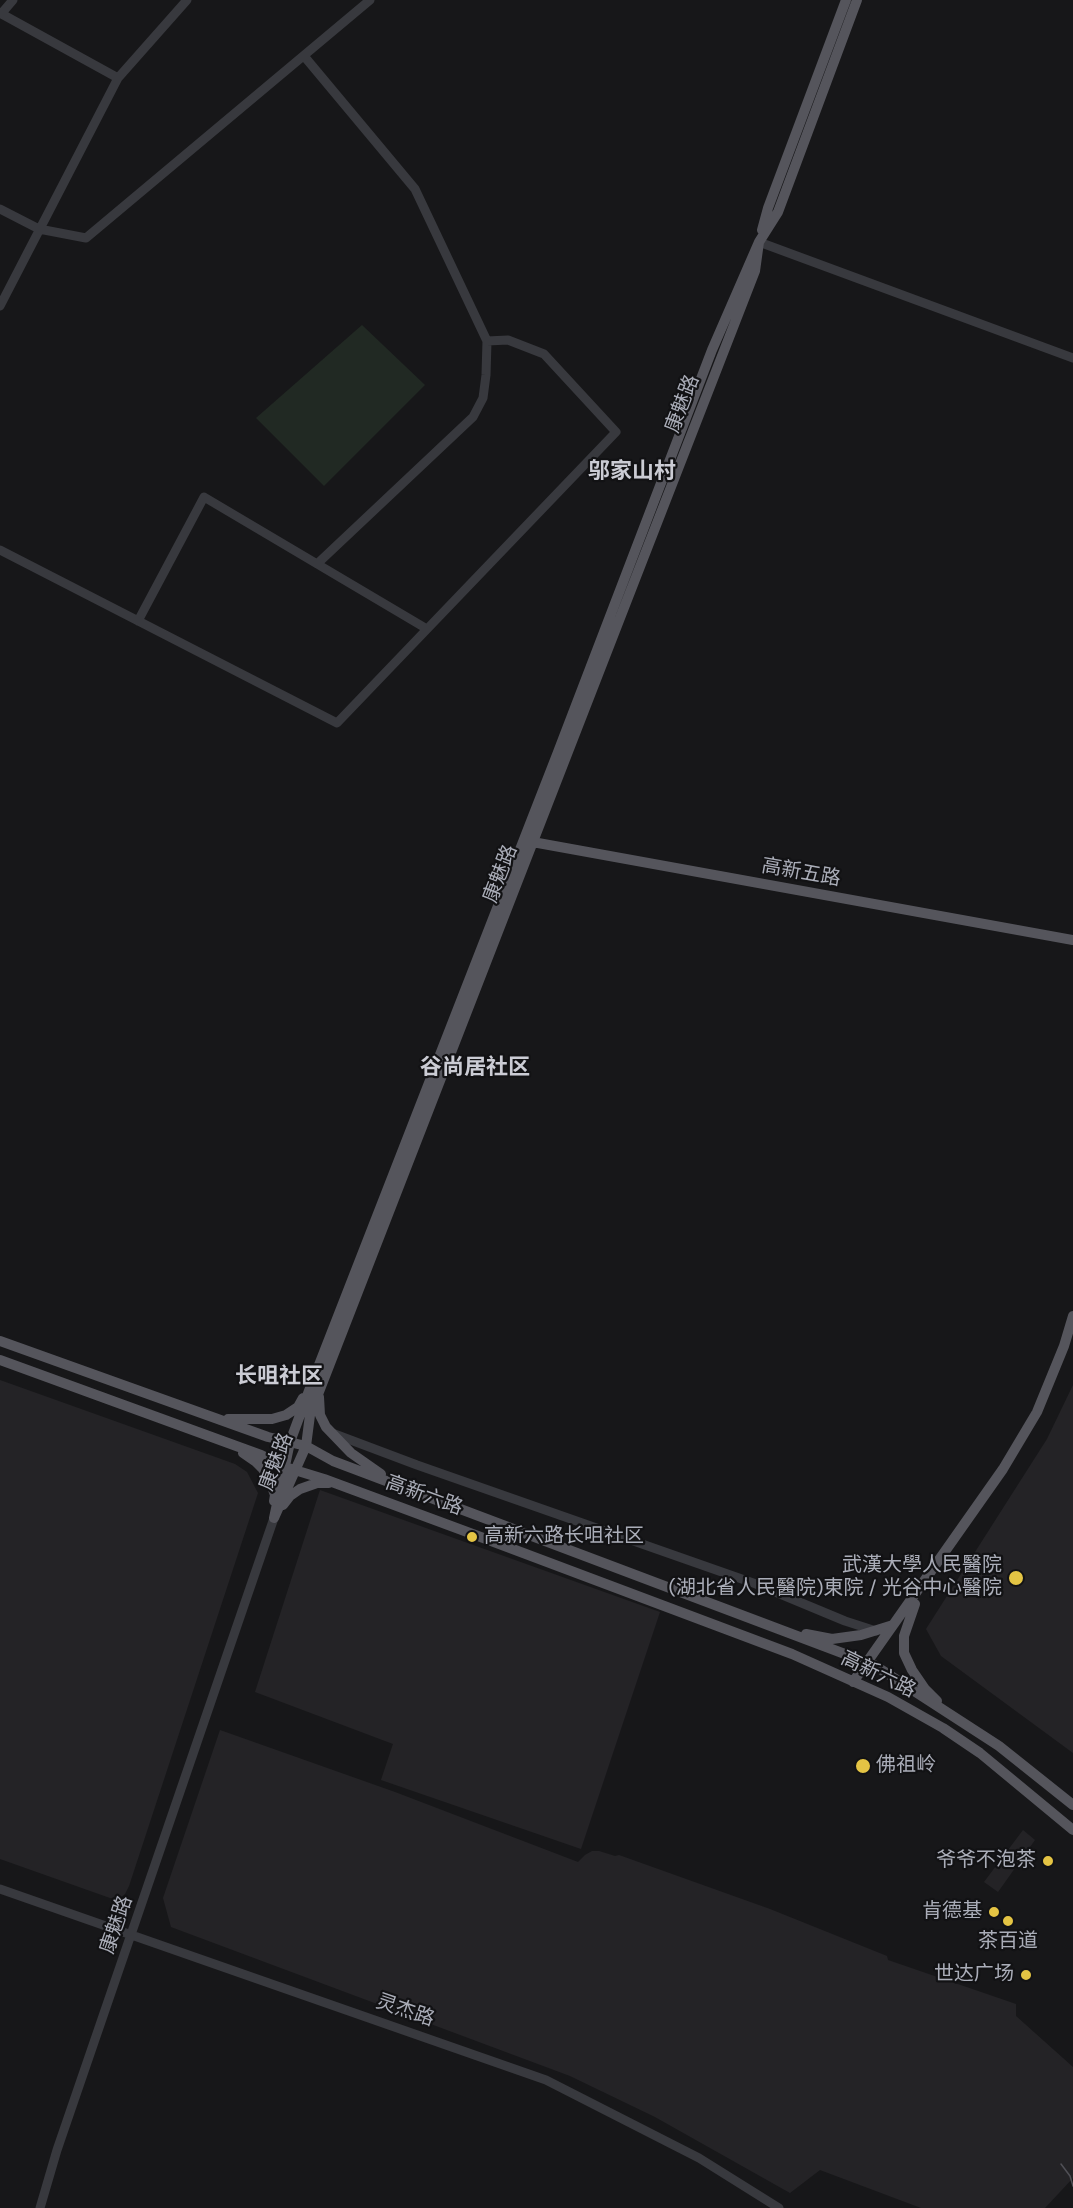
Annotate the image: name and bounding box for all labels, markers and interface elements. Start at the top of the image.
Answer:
street label: 康魅路 [661,372,705,436]
district label: 邬家山村 [588,459,676,485]
street label: 康魅路 [479,842,523,906]
street label: 高新五路 [760,854,842,892]
district label: 谷尚居社区 [420,1055,530,1081]
district label: 长咀社区 [235,1364,323,1390]
street label: 康魅路 [255,1430,299,1494]
street label: 高新六路 [382,1471,466,1521]
place label: 高新六路长咀社区 [484,1525,644,1549]
marker: 高新六路长咀社区 [465,1530,479,1544]
place label: 武漢大學人民醫院 (湖北省人民醫院)東院 / 光谷中心醫院 [669,1554,1002,1601]
marker: 武漢大學人民醫院 (湖北省人民醫院)東院 / 光谷中心醫院 [1007,1569,1025,1587]
street label: 高新六路 [837,1647,919,1703]
place label: 佛祖岭 [876,1754,936,1778]
marker: 佛祖岭 [854,1757,872,1775]
place label: 爷爷不泡茶 [936,1849,1036,1873]
marker: 爷爷不泡茶 [1041,1854,1055,1868]
street label: 康魅路 [96,1893,138,1957]
place label: 肯德基 [922,1900,982,1924]
marker: 肯德基 [987,1905,1001,1919]
marker: 茶百道 [1001,1914,1015,1928]
place label: 茶百道 [978,1930,1038,1954]
place label: 世达广场 [934,1963,1014,1987]
marker: 世达广场 [1019,1968,1033,1982]
street label: 灵杰路 [373,1990,437,2032]

